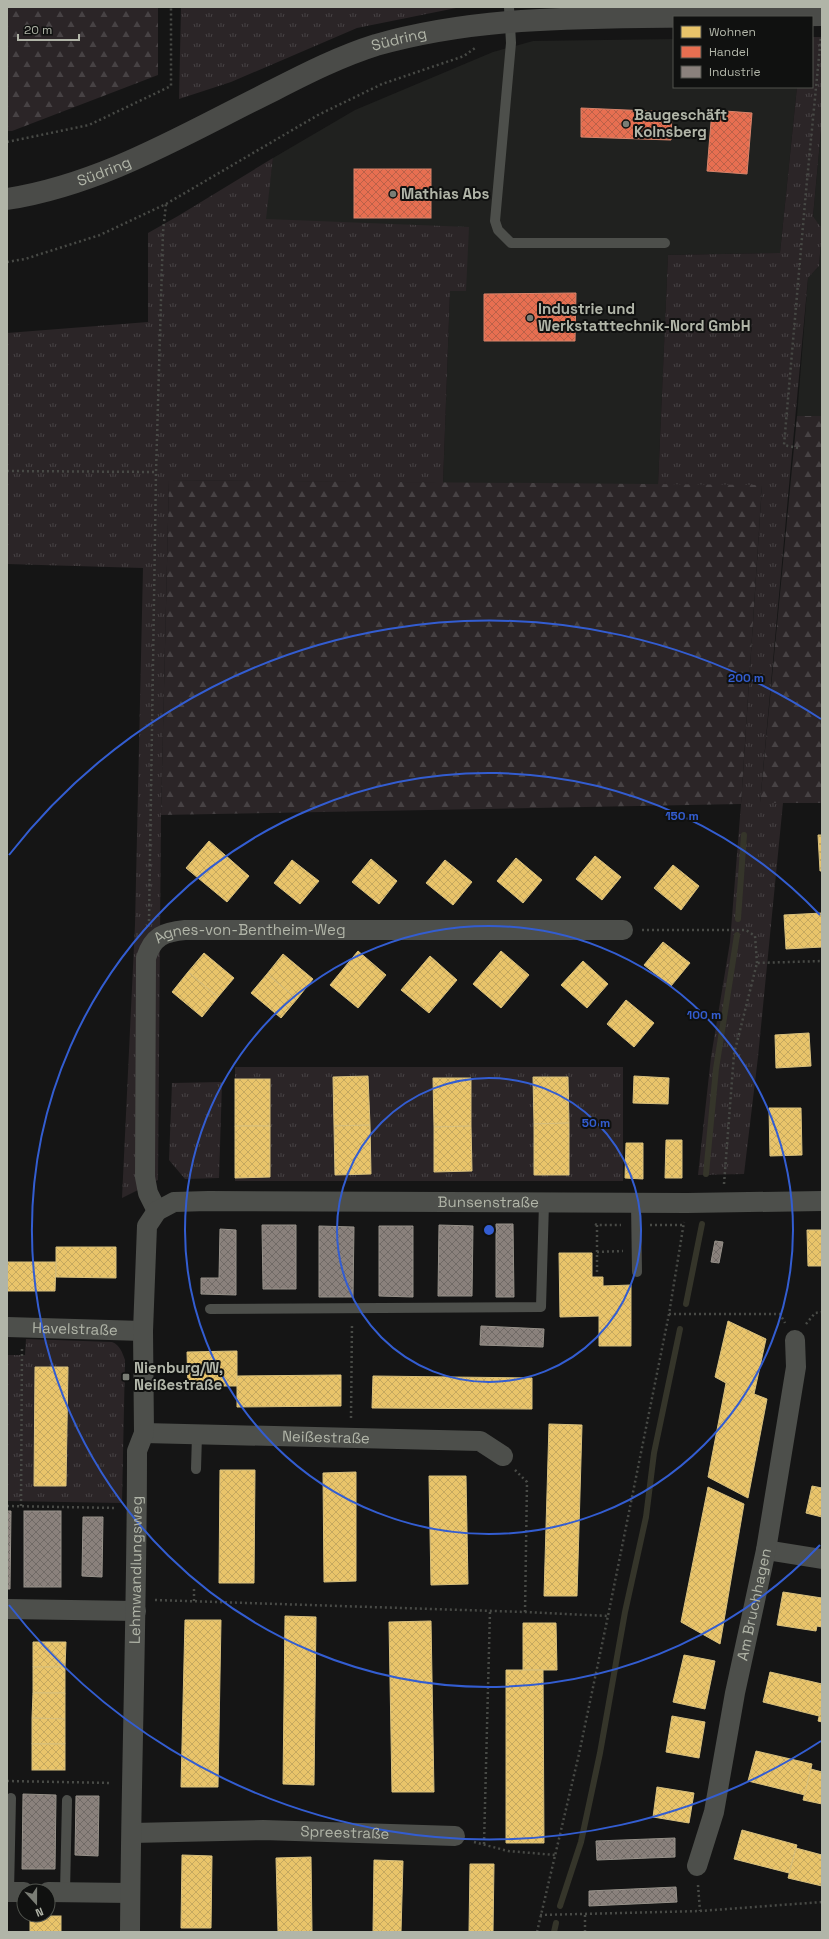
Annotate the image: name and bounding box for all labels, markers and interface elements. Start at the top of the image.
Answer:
scale bar [18,16,79,42]
legend [673,16,813,88]
text: 20 m [24,22,52,38]
street label: Südring [369,23,428,55]
text: Wohnen [709,24,756,40]
text: Handel [709,44,749,60]
text: Industrie [709,64,761,80]
place label: Baugeschäft Kolnsberg [634,105,727,141]
marker: Baugeschäft Kolnsberg [621,119,631,129]
street label: Südring [74,152,134,190]
place label: Mathias Abs [401,184,490,203]
marker: Mathias Abs [388,189,398,199]
place label: Industrie und Werkstatttechnik-Nord GmbH [538,299,751,335]
marker: Industrie und Werkstatttechnik-Nord GmbH [525,313,535,323]
text: 200 m [728,670,764,686]
text: 150 m [665,808,699,824]
street label: Agnes-von-Bentheim-Weg [150,920,346,947]
text: 100 m [687,1007,721,1023]
text: 50 m [582,1115,610,1131]
street label: Bunsenstraße [438,1192,539,1211]
centre of rings [482,1223,496,1237]
street label: Havelstraße [32,1318,118,1339]
place label: Nienburg/W, Neißestraße [134,1358,223,1394]
marker: Nienburg/W, Neißestraße [121,1372,131,1382]
street label: Neißestraße [282,1426,370,1447]
street label: Lehmwandlungsweg [125,1496,146,1644]
street label: Am Bruchhagen [732,1546,775,1662]
street label: Spreestraße [300,1821,390,1843]
north arrow [16,1883,56,1923]
text: N [34,1904,46,1920]

